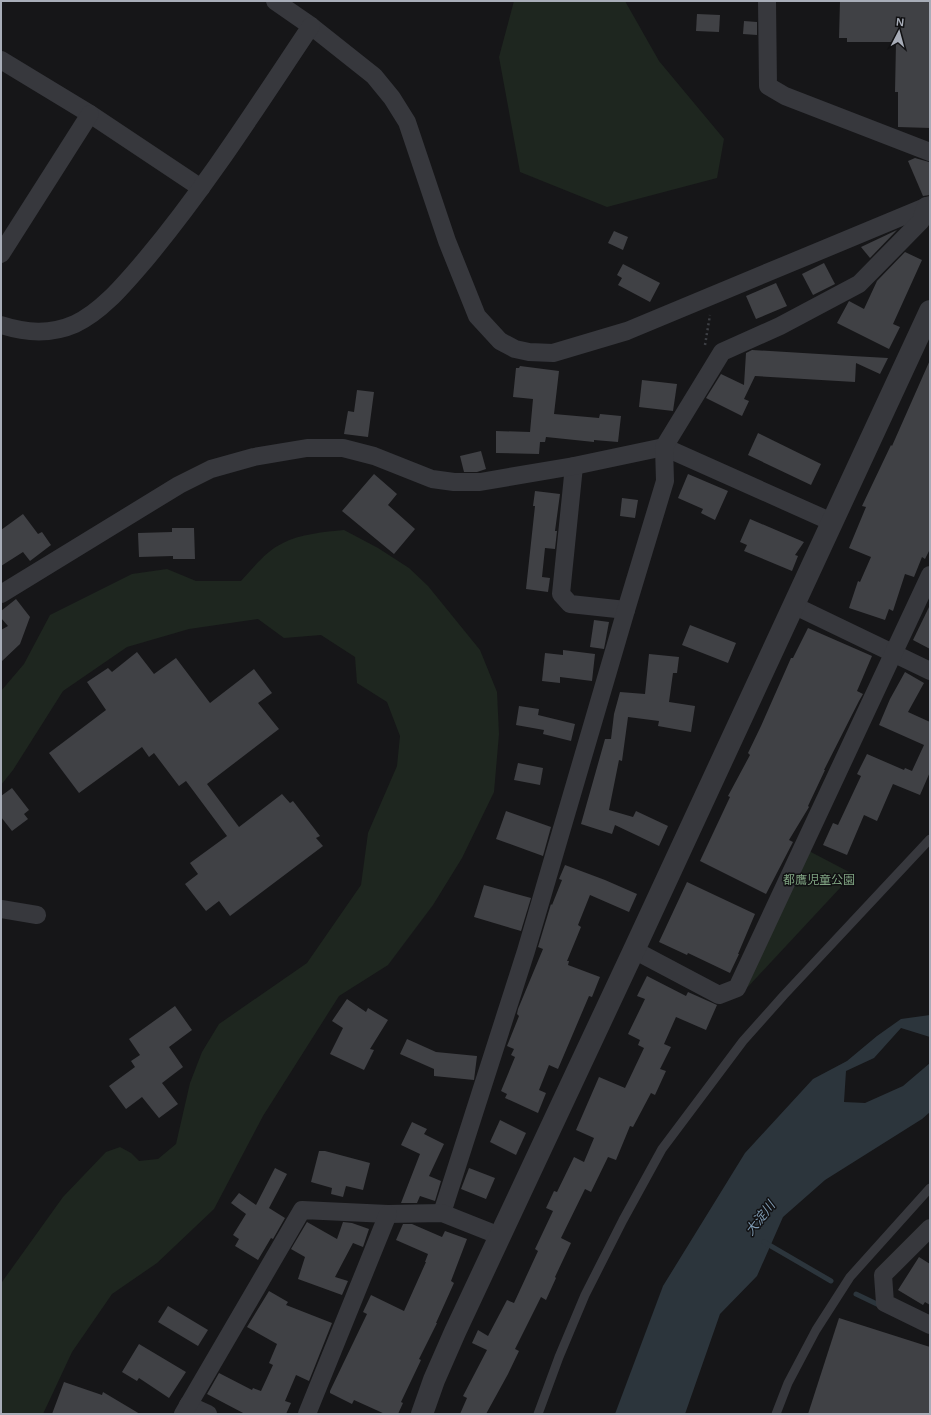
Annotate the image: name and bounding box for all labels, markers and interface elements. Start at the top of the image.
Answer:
north arrow [879,12,919,52]
text: N [895,16,905,28]
park label: 都鷹児童公園 [783,873,855,887]
water label: 大淀川 [742,1196,779,1238]

